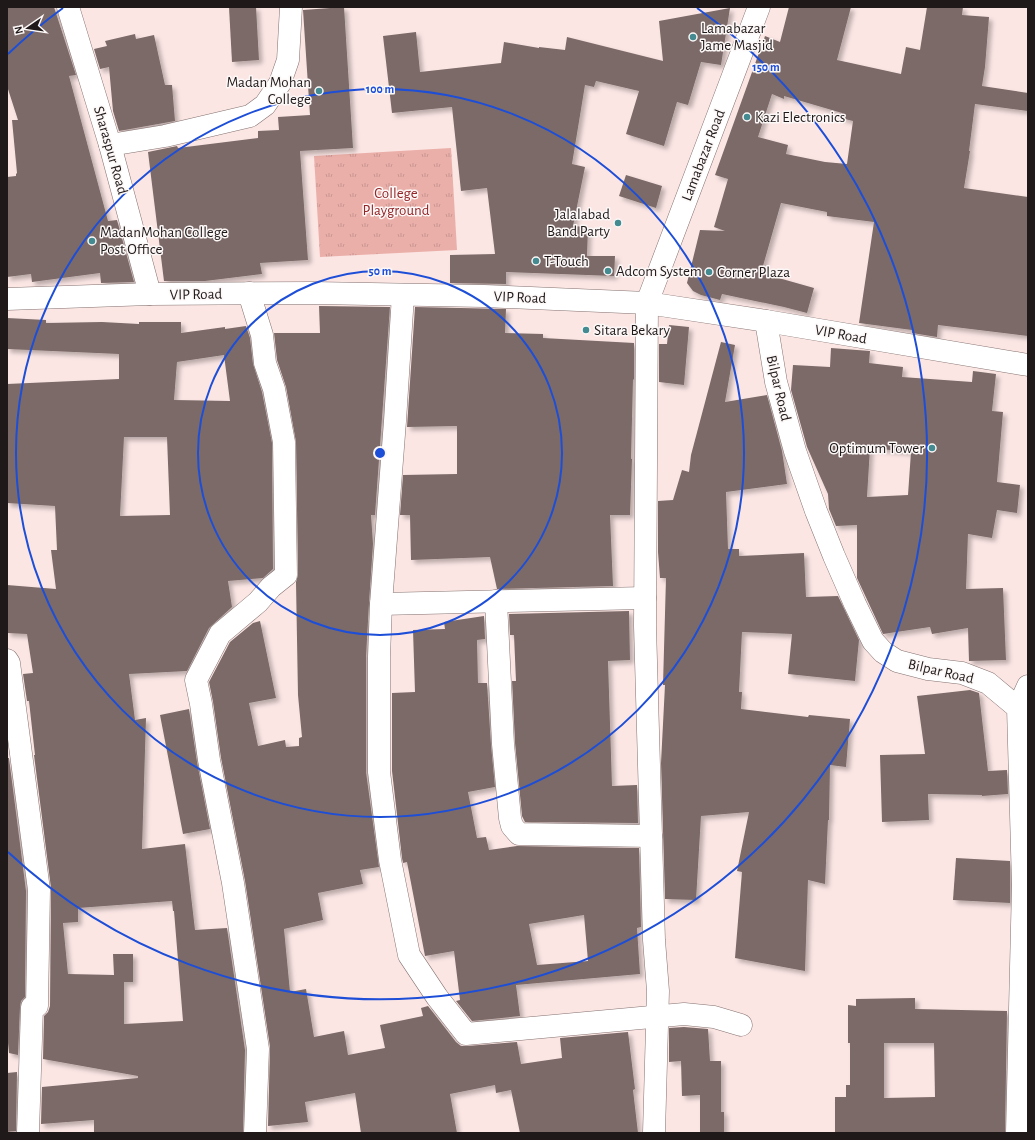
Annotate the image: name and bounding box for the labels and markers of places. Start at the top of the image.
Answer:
place label: Lamabazar Jame Masjid [701,21,773,53]
marker: Lamabazar Jame Masjid [688,32,698,42]
place label: Madan Mohan College [226,75,311,107]
marker: Madan Mohan College [314,86,324,96]
place label: Kazi Electronics [755,110,845,125]
marker: Kazi Electronics [742,112,752,122]
place label: Jalalabad Band Party [547,207,611,239]
marker: Jalalabad Band Party [613,218,623,228]
place label: MadanMohan College Post Office [100,225,228,257]
marker: MadanMohan College Post Office [87,236,97,246]
place label: T-Touch [544,254,589,269]
marker: T-Touch [531,256,541,266]
place label: Adcom System [616,264,702,279]
place label: Corner Plaza [717,265,790,280]
marker: Adcom System [603,266,613,276]
marker: Corner Plaza [704,267,714,277]
place label: Sitara Bekary [594,323,671,338]
marker: Sitara Bekary [581,325,591,335]
place label: Optimum Tower [829,441,924,456]
marker: Optimum Tower [927,443,937,453]
centre of rings [373,446,387,460]

